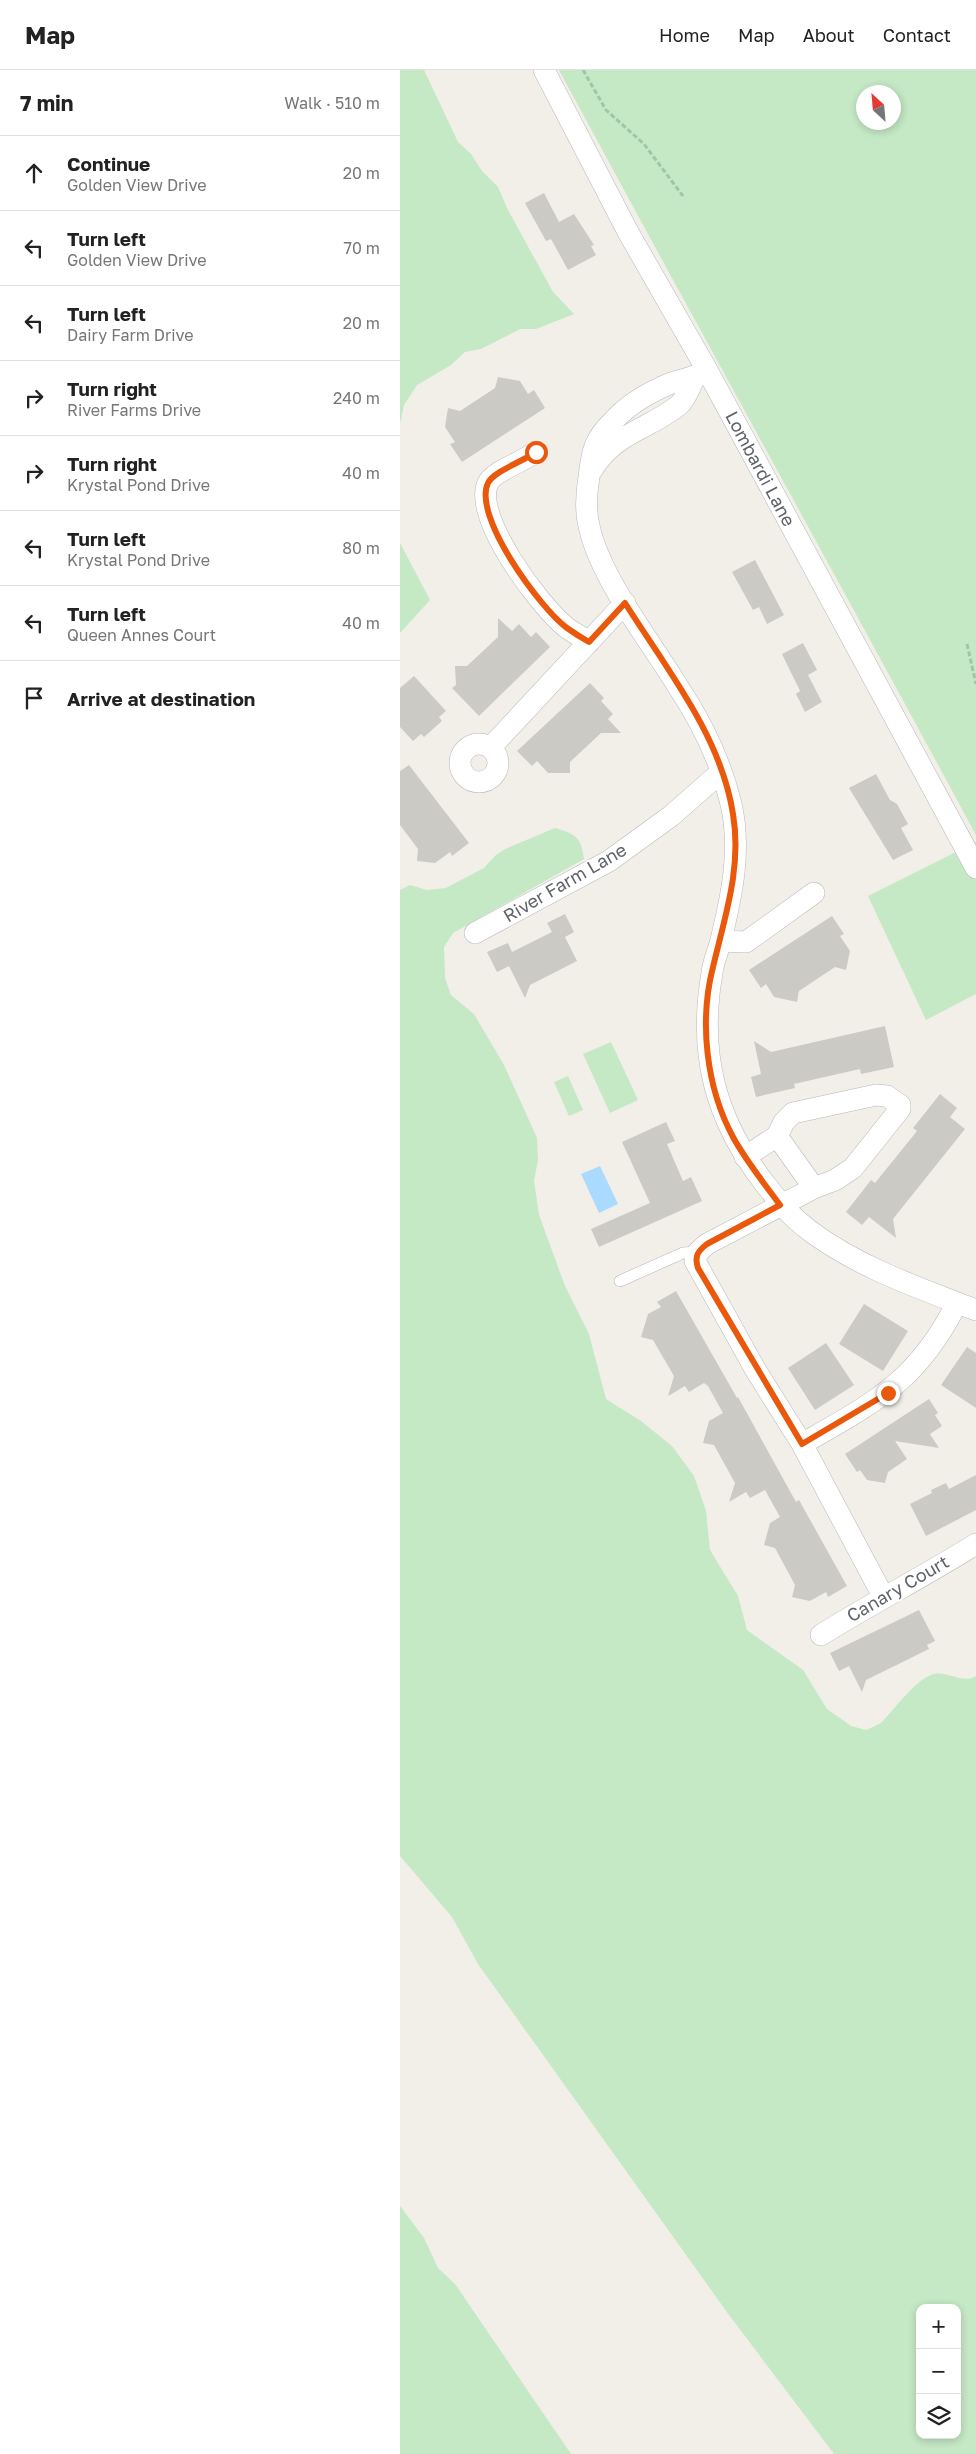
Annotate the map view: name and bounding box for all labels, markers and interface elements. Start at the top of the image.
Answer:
text: Map [25,20,75,49]
text: Home [659,24,710,46]
text: Map [738,24,775,46]
text: About [803,24,855,46]
text: Contact [883,24,951,46]
north arrow [856,85,901,130]
text: 7 min [20,90,74,116]
text: Walk · 510 m [284,93,380,113]
text: Continue [67,152,150,175]
icon: ahead [20,159,48,187]
text: 20 m [343,163,380,183]
text: Golden View Drive [67,175,207,195]
text: Turn left [67,227,146,250]
icon: left [20,234,48,262]
text: 70 m [343,238,380,258]
text: Golden View Drive [67,250,207,270]
text: Turn left [67,302,146,325]
icon: left [20,309,48,337]
text: 20 m [343,313,380,333]
text: Dairy Farm Drive [67,325,194,345]
text: Turn right [67,377,157,400]
icon: right [20,384,48,412]
text: 240 m [333,388,380,408]
text: River Farms Drive [67,400,201,420]
street label: Lombardi Lane [721,407,801,530]
route start [525,441,548,464]
text: Turn right [67,452,157,475]
icon: right [20,459,48,487]
text: 40 m [342,463,380,483]
text: Krystal Pond Drive [67,475,210,495]
text: Turn left [67,527,146,550]
icon: left [20,534,48,562]
text: 80 m [342,538,380,558]
text: Krystal Pond Drive [67,550,210,570]
text: Turn left [67,602,146,625]
icon: left [20,609,48,637]
text: 40 m [342,613,380,633]
text: Queen Annes Court [67,625,216,645]
icon: arrive [20,684,48,712]
text: Arrive at destination [67,687,255,710]
street label: River Farm Lane [499,838,630,926]
route end [877,1382,900,1405]
street label: Canary Court [843,1550,952,1626]
map controls [916,2304,961,2439]
button: + [916,2304,961,2349]
button: − [916,2349,961,2394]
button: layers [916,2394,961,2439]

